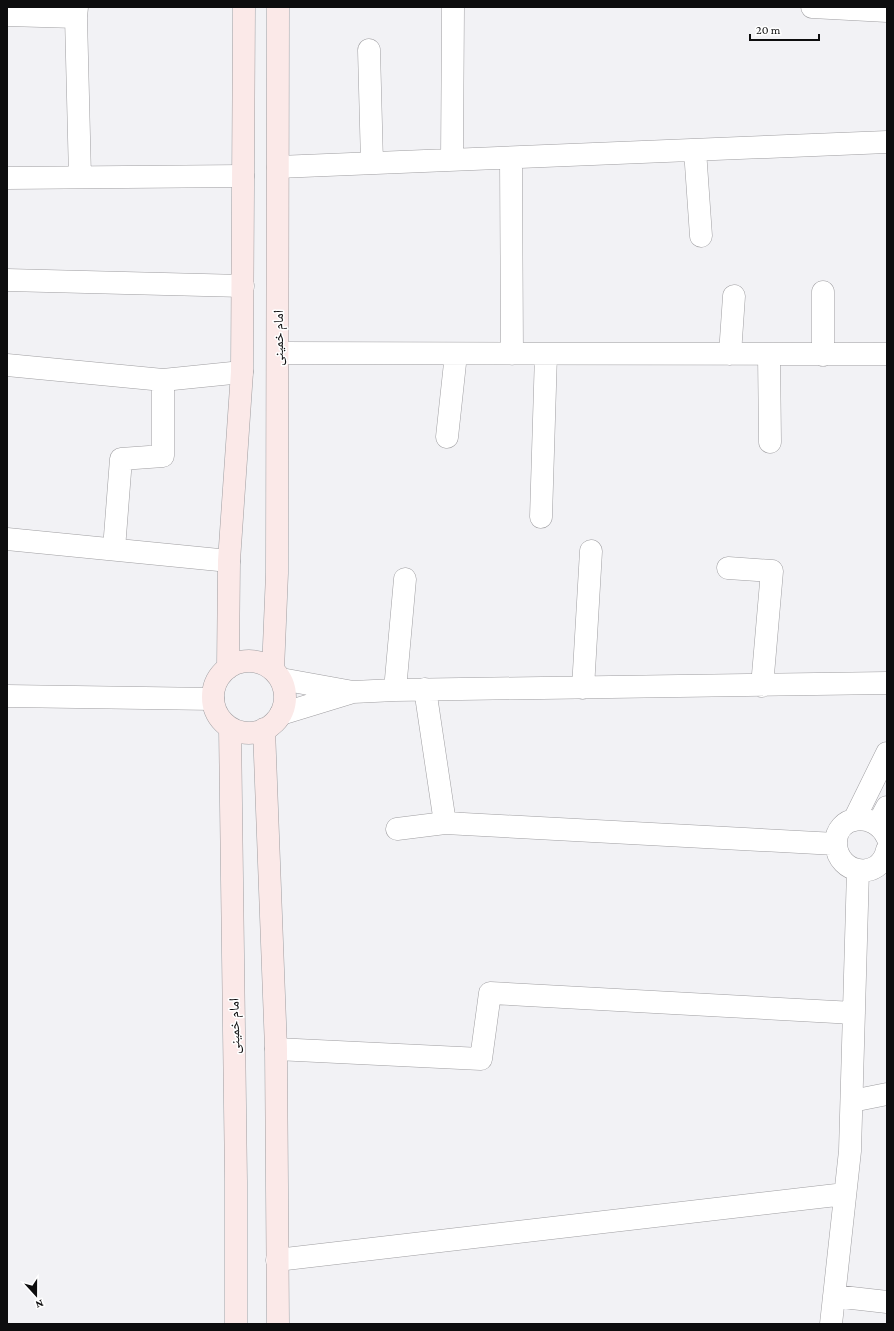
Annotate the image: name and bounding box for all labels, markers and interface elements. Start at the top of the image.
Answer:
scale bar [750,16,819,42]
text: 20 m [756,23,781,37]
street label: امام خمینی [270,310,288,366]
street label: امام خمینی [226,998,244,1054]
north arrow [16,1275,56,1315]
text: N [33,1297,45,1311]

